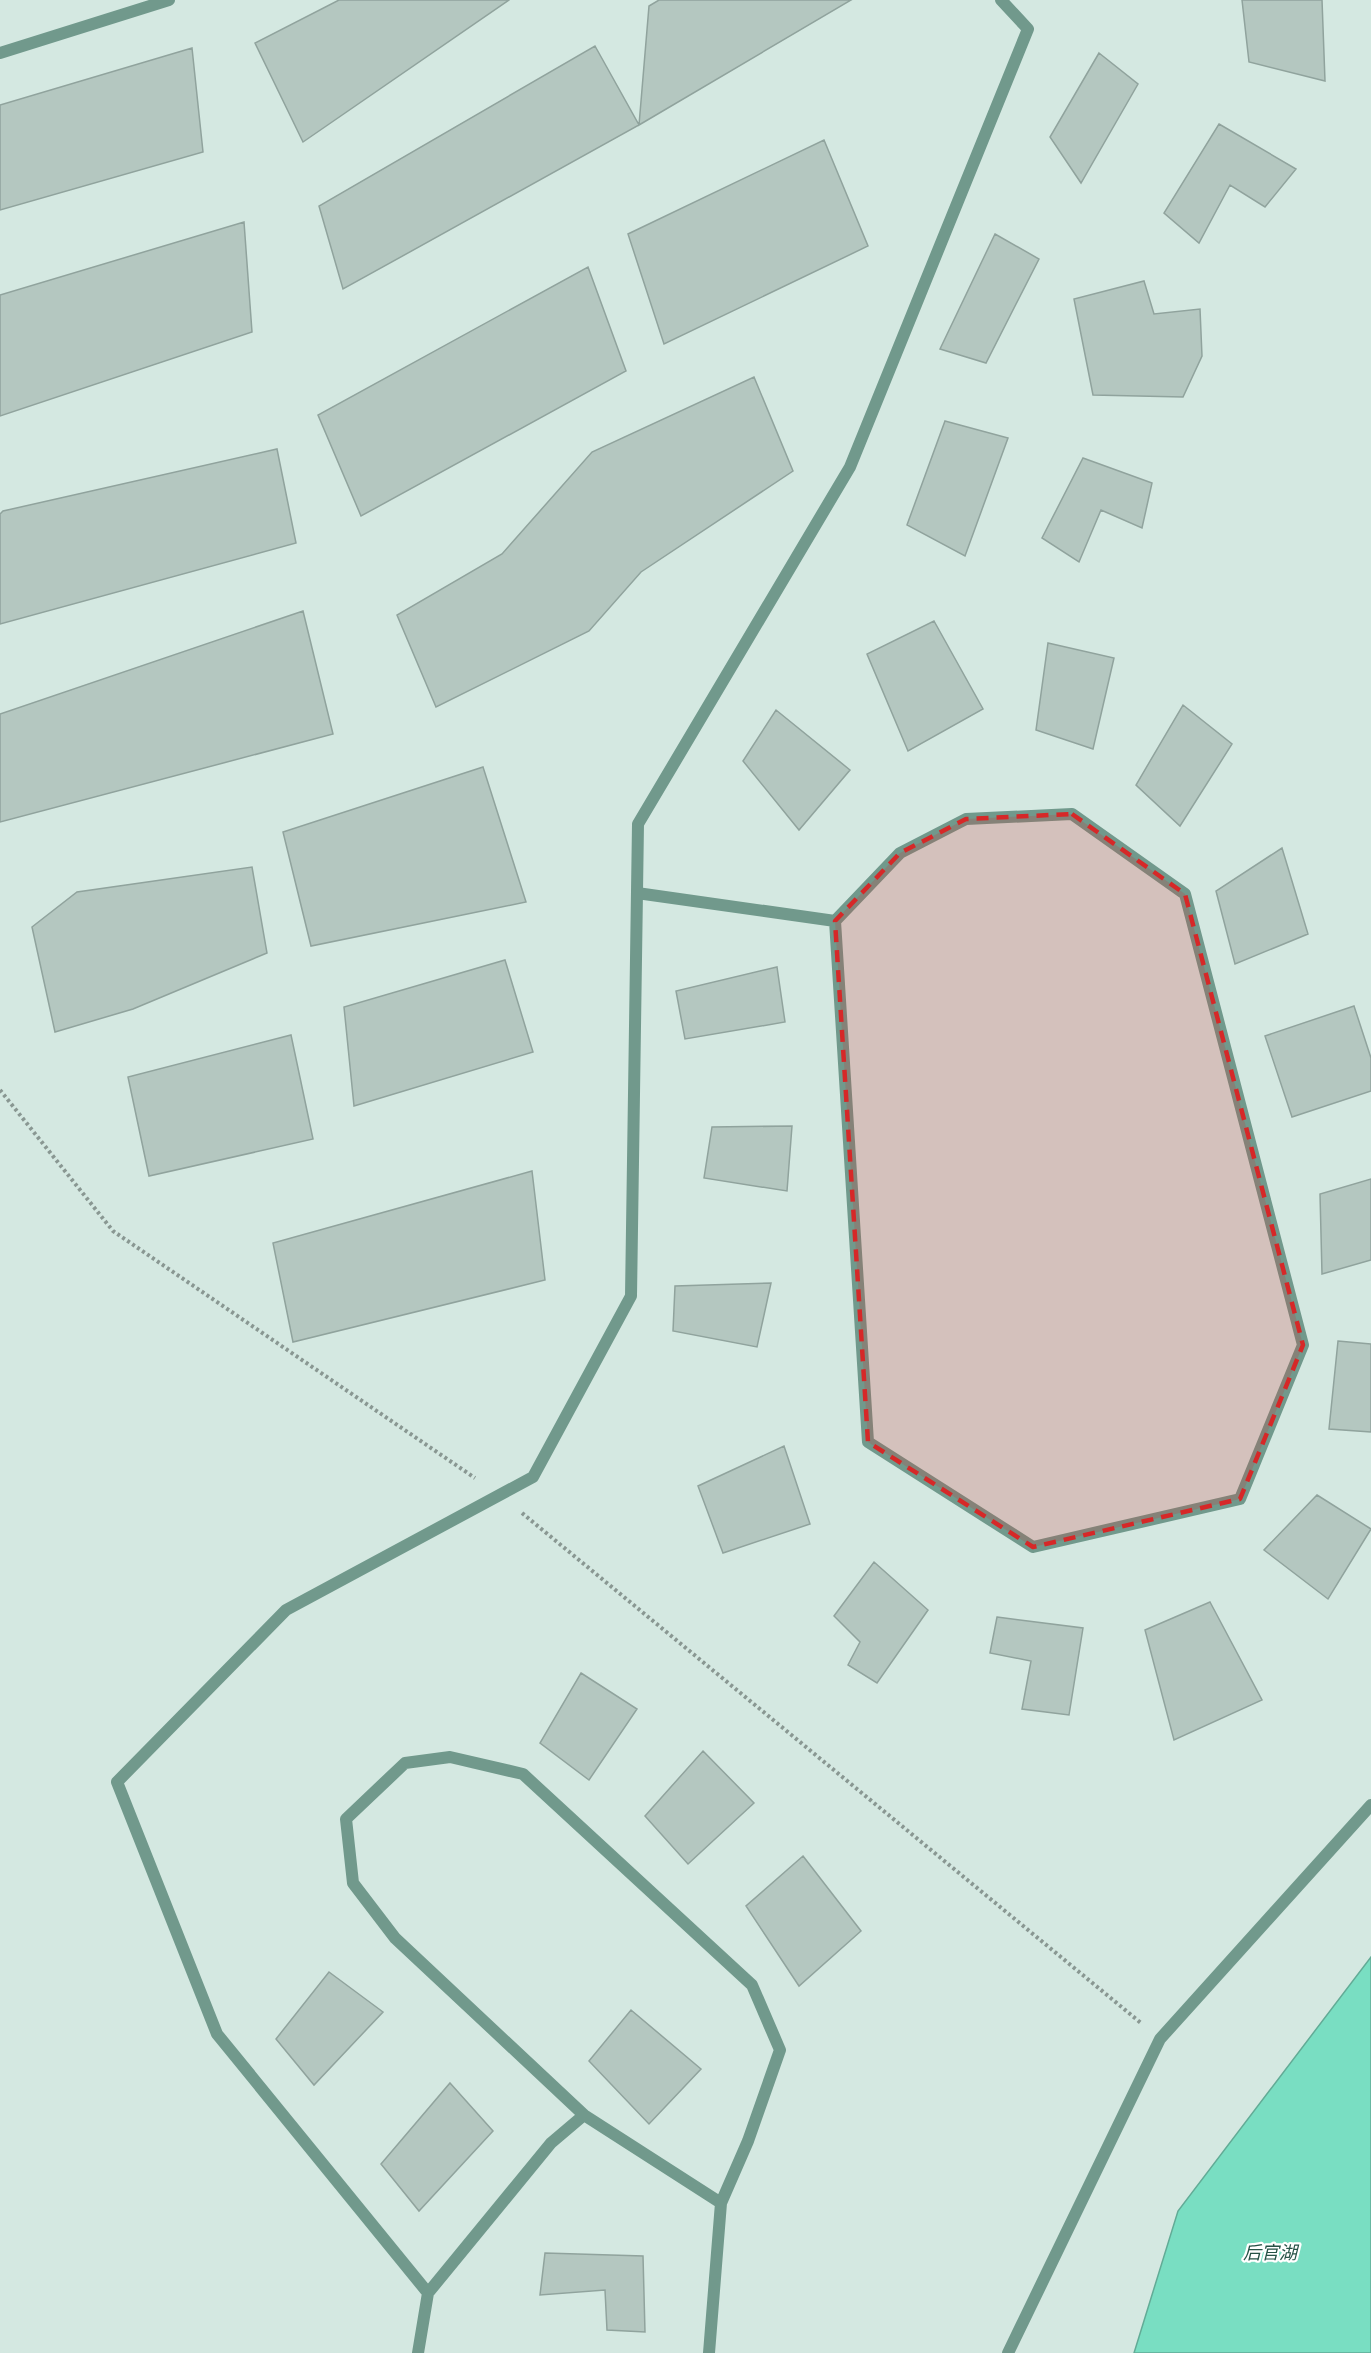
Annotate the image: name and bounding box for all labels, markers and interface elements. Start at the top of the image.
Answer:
water label: 后官湖 [1243,2243,1300,2263]

